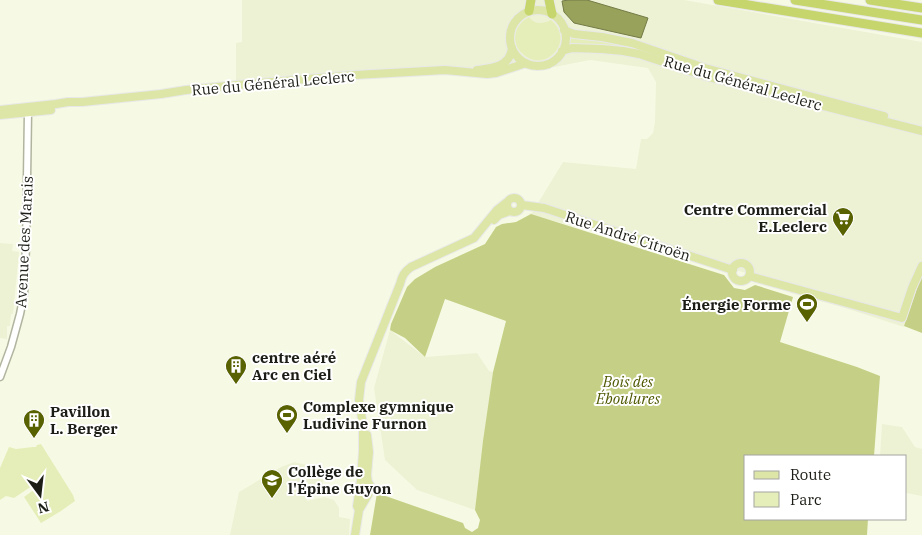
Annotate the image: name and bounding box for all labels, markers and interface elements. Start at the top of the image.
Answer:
street label: Rue du Général Leclerc [662,51,825,115]
street label: Rue du Général Leclerc [191,66,356,100]
street label: Avenue des Marais [11,175,37,309]
place label: Centre Commercial E.Leclerc [684,200,827,236]
supermarket icon: Centre Commercial E.Leclerc [831,206,855,237]
street label: Rue André Citroën [563,207,693,265]
sports icon: Énergie Forme [795,292,819,323]
place label: Énergie Forme [682,295,791,314]
place label: centre aéré Arc en Ciel [252,348,336,384]
building icon: centre aéré Arc en Ciel [224,354,248,385]
park label: Bois des Éboulures [595,372,660,408]
place label: Complexe gymnique Ludivine Furnon [303,397,454,433]
place label: Pavillon L. Berger [50,402,118,438]
sports icon: Complexe gymnique Ludivine Furnon [275,403,299,434]
building icon: Pavillon L. Berger [22,408,46,439]
legend [744,455,907,520]
place label: Collège de l'Épine Guyon [288,462,391,498]
text: Route [790,465,831,484]
school or university icon: Collège de l'Épine Guyon [260,468,284,499]
north arrow [15,470,65,520]
text: Parc [790,490,822,509]
text: N [36,497,51,518]

